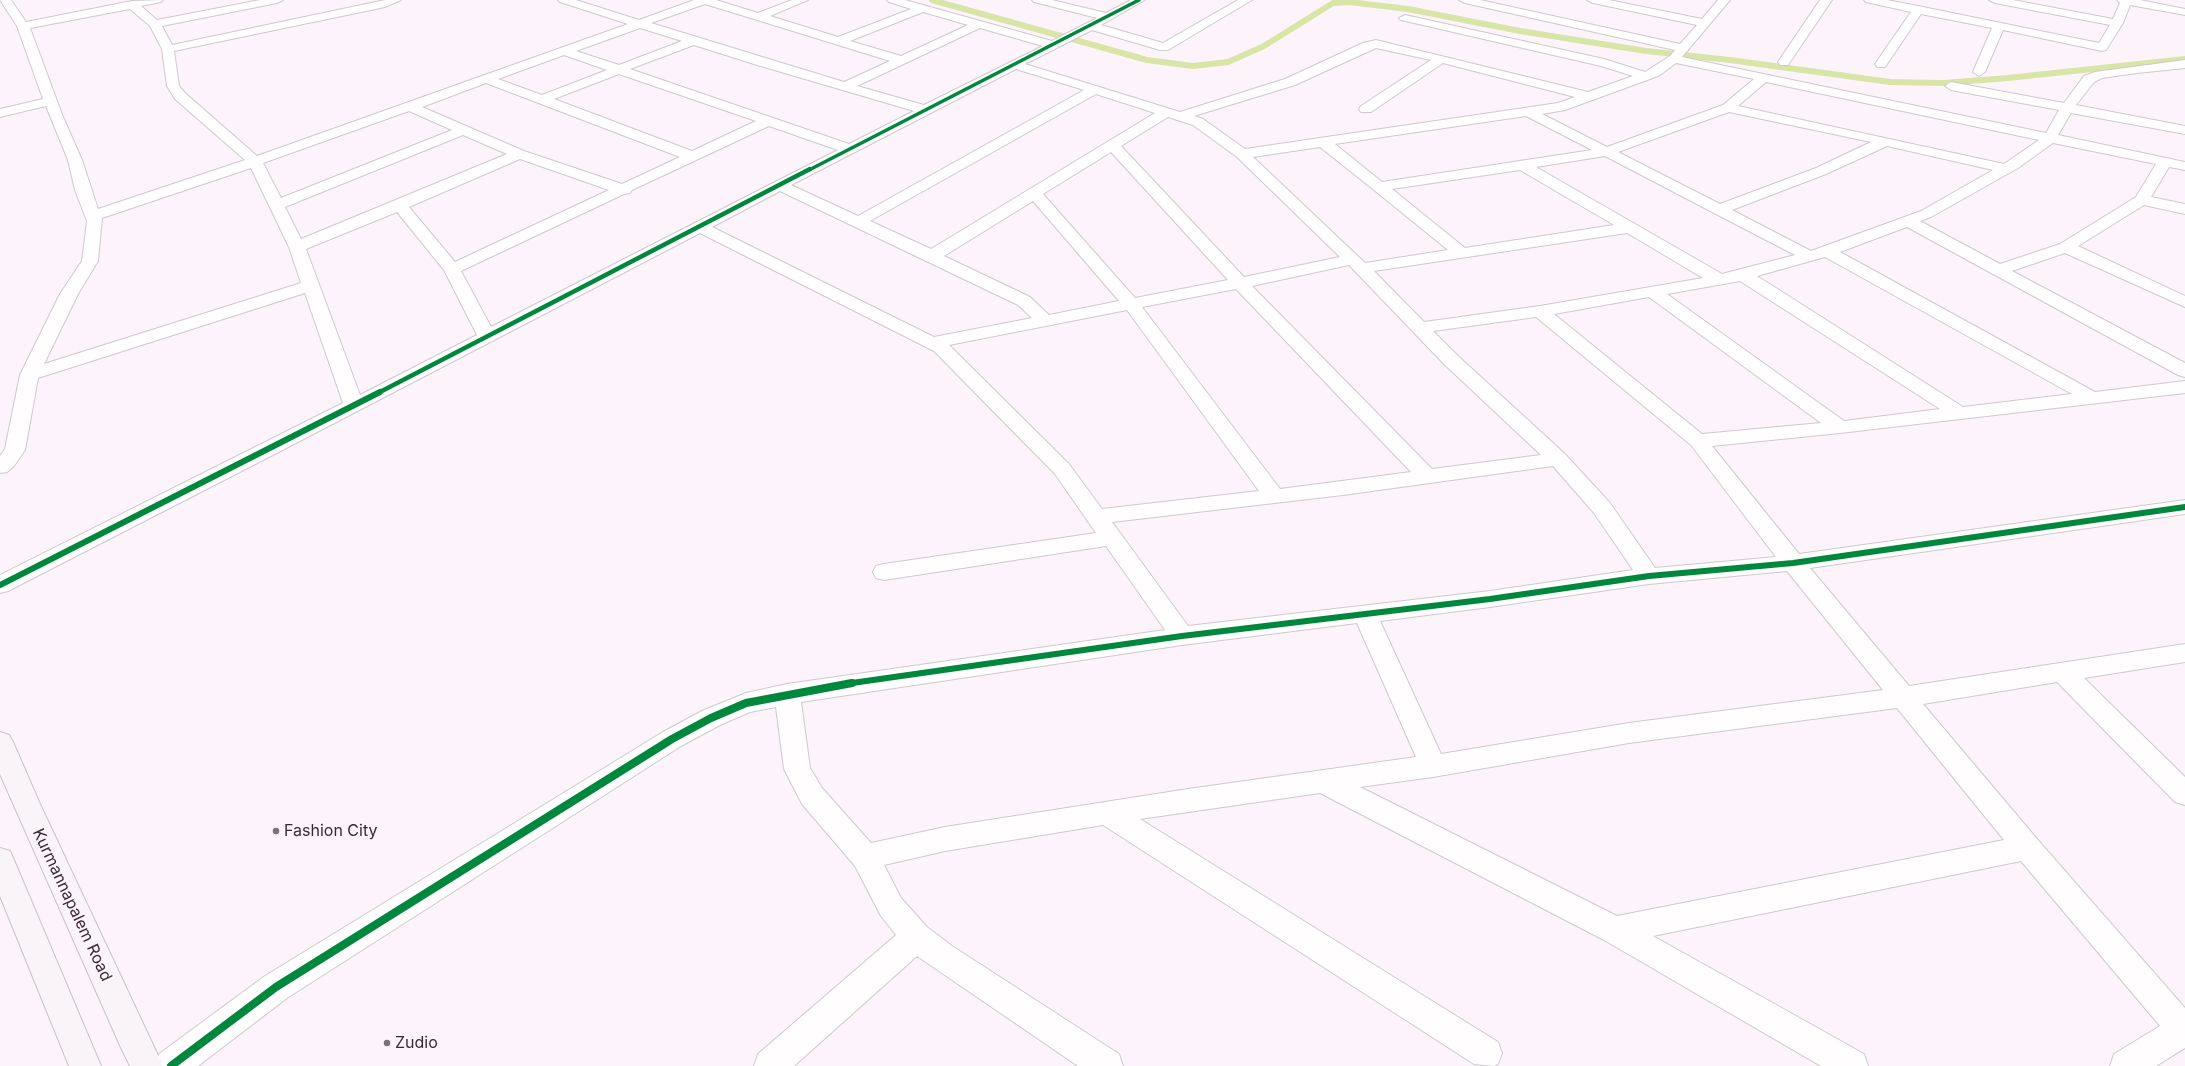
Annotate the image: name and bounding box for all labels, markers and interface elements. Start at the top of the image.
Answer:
place label: Fashion City [284,821,377,841]
street label: Kurmannapalem Road [28,826,116,984]
marker: Fashion City [271,826,281,836]
place label: Zudio [395,1033,438,1053]
marker: Zudio [382,1038,392,1048]

